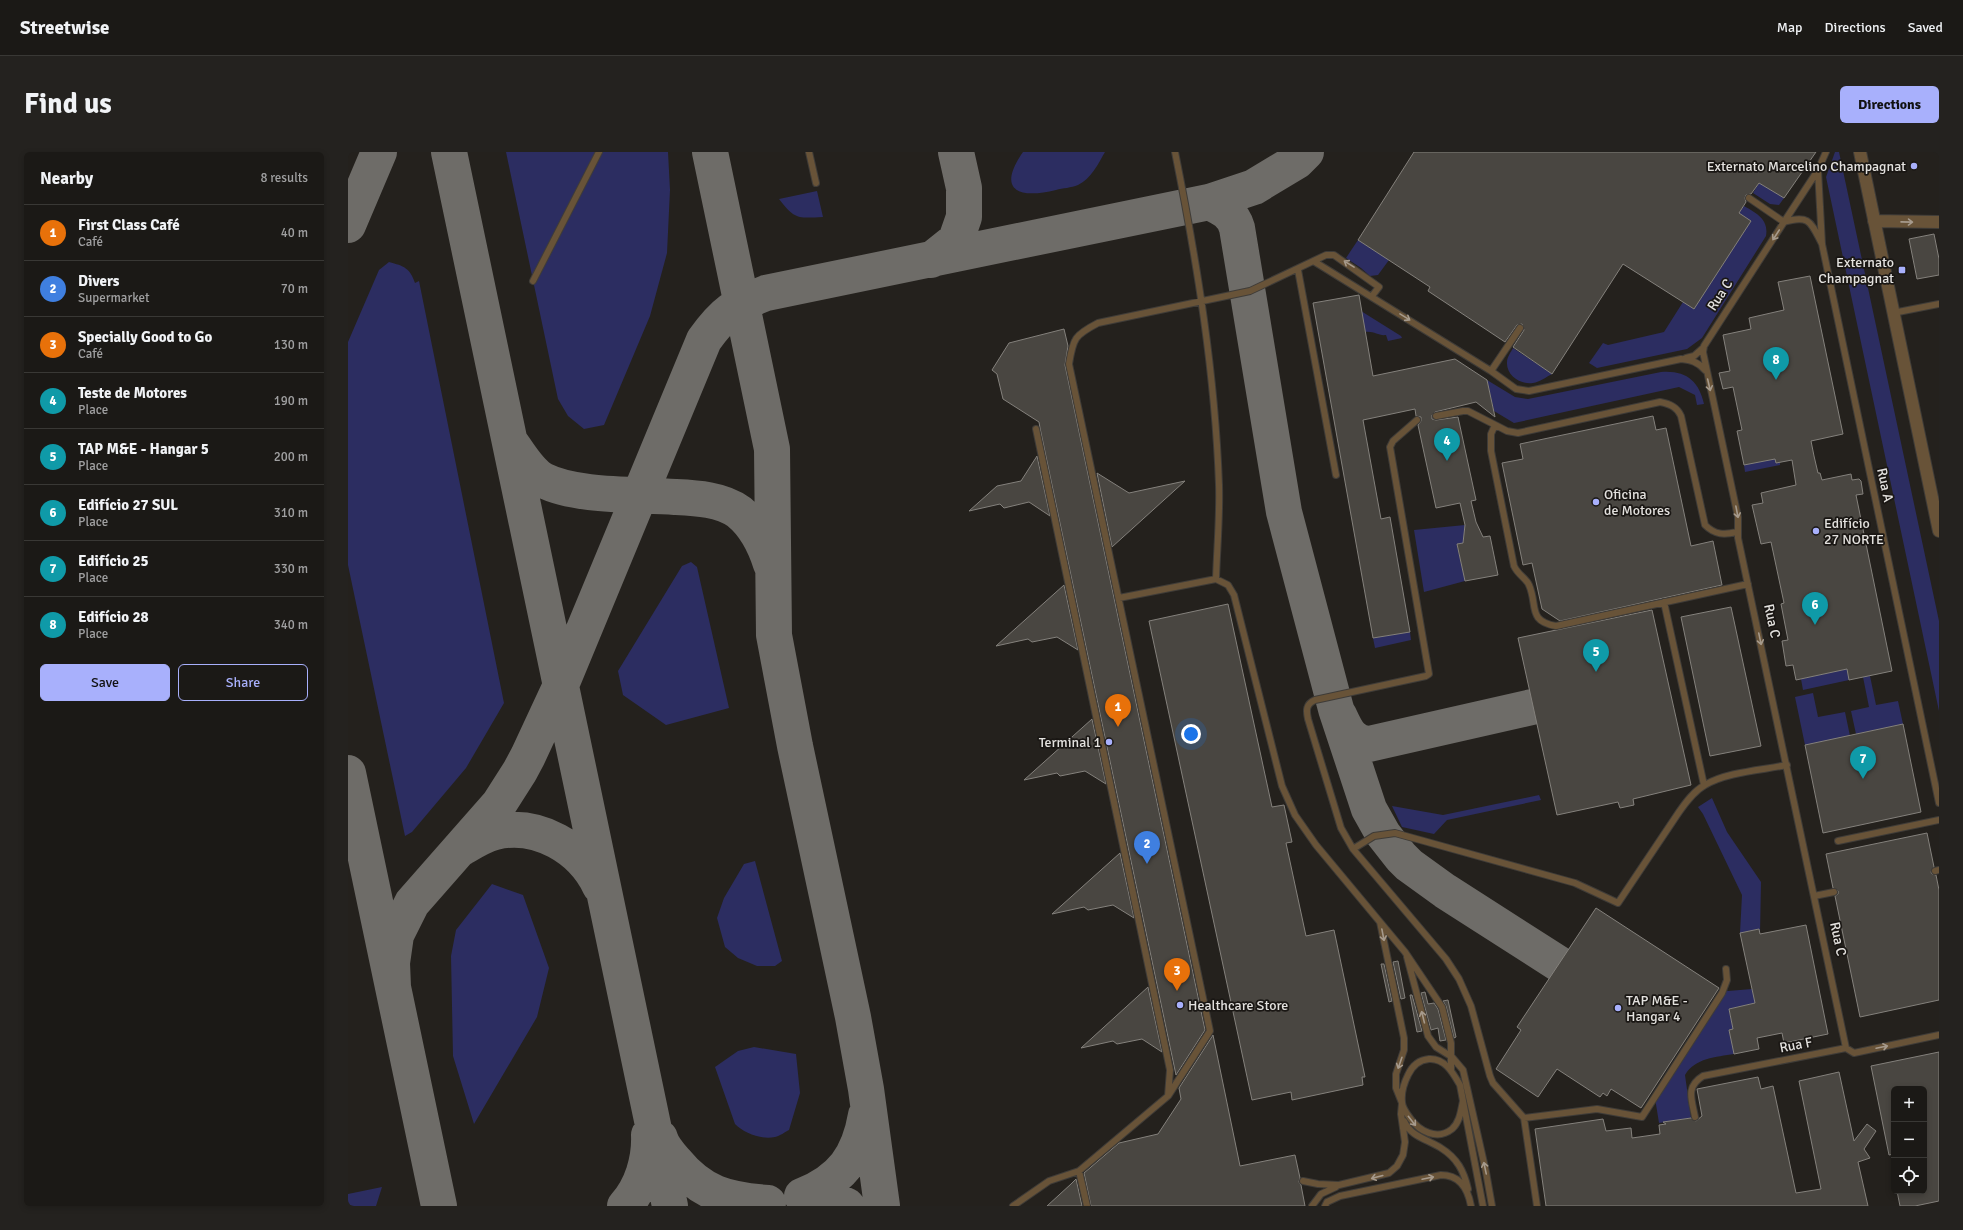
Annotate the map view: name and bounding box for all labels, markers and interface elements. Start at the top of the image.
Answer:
text: Streetwise [20,16,110,40]
text: Map [1777,19,1803,36]
text: Directions [1825,19,1886,36]
text: Saved [1908,19,1943,36]
button: Directions [1840,86,1939,123]
text: Find us [24,87,112,121]
place label: Externato Marcelino Champagnat [1707,158,1906,175]
marker: Externato Marcelino Champagnat [1909,161,1919,171]
text: Nearby [40,168,93,189]
text: 8 results [260,170,308,186]
text: First Class Café [78,216,180,234]
one-way arrow [1900,218,1913,226]
text: 1 [49,225,57,241]
text: 40 m [281,225,308,241]
one-way arrow [1772,229,1780,240]
text: Café [78,234,103,250]
place label: Externato Champagnat [1818,254,1894,287]
one-way arrow [1343,260,1354,269]
marker: Externato Champagnat [1897,265,1907,275]
text: Divers [78,272,119,290]
street label: Rua C [1704,276,1736,314]
text: 2 [49,281,57,297]
text: 70 m [281,281,308,297]
text: Supermarket [78,290,150,306]
one-way arrow [1399,313,1410,321]
text: Specially Good to Go [78,328,212,346]
text: 3 [49,337,57,353]
text: 130 m [274,337,308,353]
text: Café [78,346,103,362]
pin: 8 [1763,347,1789,380]
one-way arrow [1706,378,1713,391]
text: Teste de Motores [78,384,187,402]
text: 4 [49,393,57,409]
text: 190 m [274,393,308,409]
text: Place [78,402,108,418]
pin: 4 [1434,428,1460,461]
text: TAP M&E - Hangar 5 [78,440,209,458]
text: 5 [49,449,57,465]
text: 200 m [274,449,308,465]
text: Place [78,458,108,474]
street label: Rua A [1873,466,1897,504]
place label: Oficina de Motores [1604,486,1670,519]
text: Edifício 27 SUL [78,496,178,514]
marker: Oficina de Motores [1591,497,1601,507]
text: 6 [49,505,57,521]
text: 310 m [274,505,308,521]
one-way arrow [1733,505,1741,518]
text: Place [78,514,108,530]
place label: Edifício 27 NORTE [1824,515,1884,548]
marker: Edifício 27 NORTE [1811,526,1821,536]
text: Edifício 25 [78,552,149,570]
text: 7 [49,561,57,577]
text: 330 m [274,561,308,577]
text: Place [78,570,108,586]
pin: 6 [1802,592,1828,625]
street label: Rua C [1760,602,1784,640]
text: Edifício 28 [78,608,149,626]
text: 8 [49,617,57,633]
text: 340 m [274,617,308,633]
text: Place [78,626,108,642]
one-way arrow [1756,632,1764,645]
pin: 5 [1583,639,1609,672]
button: Save [40,664,170,701]
button: Share [178,664,308,701]
pin: 1 [1105,694,1131,727]
your location [1181,724,1201,744]
place label: Terminal 1 [1039,734,1101,751]
marker: Terminal 1 [1104,737,1114,747]
pin: 7 [1850,746,1876,779]
pin: 2 [1134,831,1160,864]
street label: Rua C [1826,920,1850,958]
one-way arrow [1379,928,1387,941]
pin: 3 [1164,958,1190,991]
place label: TAP M&E - Hangar 4 [1626,992,1688,1025]
place label: Healthcare Store [1188,997,1288,1014]
marker: Healthcare Store [1175,1000,1185,1010]
marker: TAP M&E - Hangar 4 [1613,1003,1623,1013]
one-way arrow [1418,1011,1426,1024]
street label: Rua F [1778,1033,1814,1057]
one-way arrow [1876,1042,1889,1050]
one-way arrow [1396,1056,1403,1069]
map controls [1891,1086,1927,1194]
button: + [1891,1086,1927,1122]
one-way arrow [1408,1115,1417,1126]
button: − [1891,1122,1927,1158]
button: locate [1891,1158,1927,1194]
one-way arrow [1481,1161,1489,1174]
one-way arrow [1371,1173,1384,1181]
one-way arrow [1421,1173,1434,1181]

